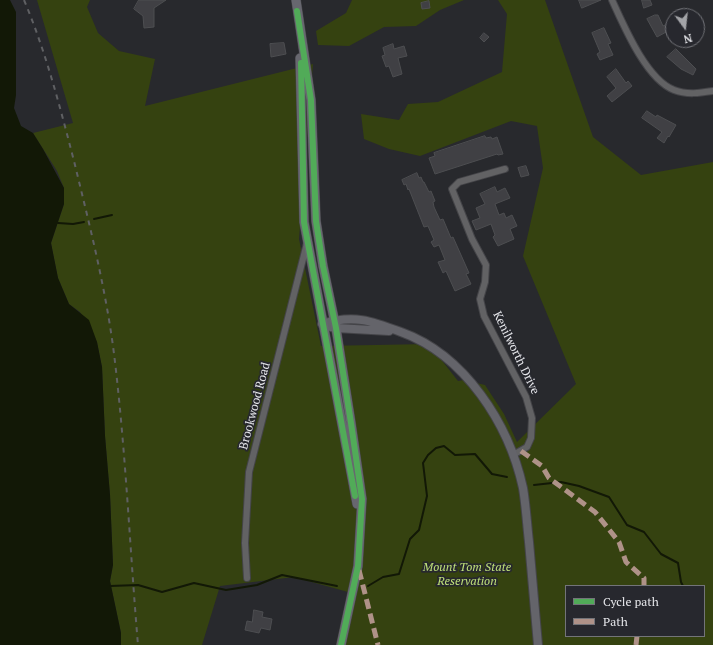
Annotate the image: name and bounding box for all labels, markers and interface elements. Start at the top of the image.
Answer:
north arrow [665,8,705,48]
text: N [682,31,694,46]
street label: Kenilworth Drive [490,309,542,397]
street label: Brookwood Road [236,361,274,451]
park label: Mount Tom State Reservation [423,561,511,589]
legend [565,585,705,637]
text: Cycle path [603,594,659,609]
text: Path [603,614,628,629]

